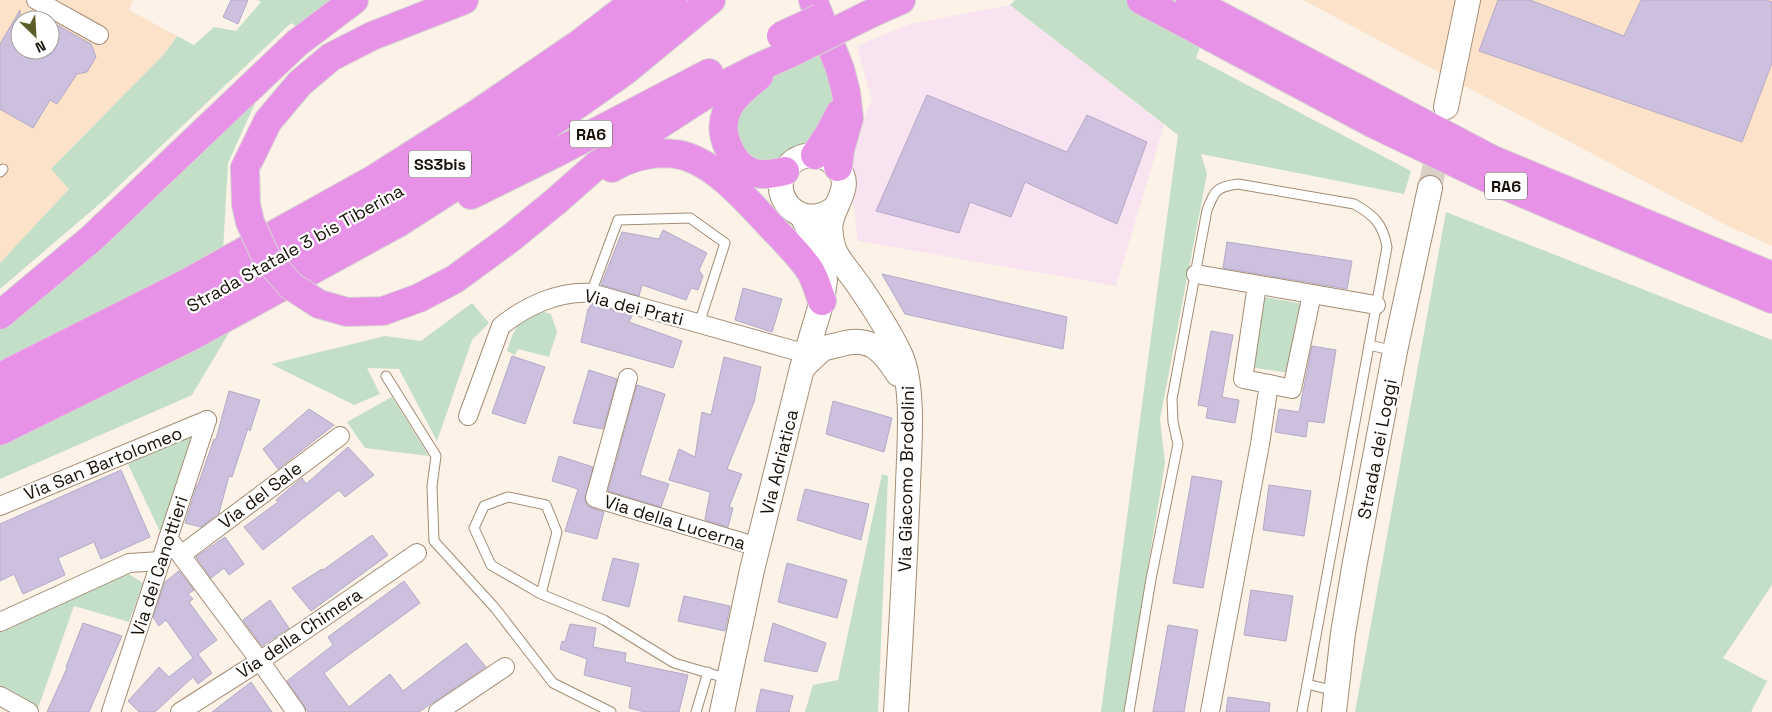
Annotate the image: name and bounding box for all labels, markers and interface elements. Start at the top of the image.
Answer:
north arrow [10,10,60,60]
text: N [32,37,49,57]
road number: RA6 [570,120,612,148]
road number: SS3bis [409,150,471,178]
road number: RA6 [1485,172,1527,200]
street label: Strada Statale 3 bis Tiberina [182,179,408,317]
street label: Via dei Prati [582,284,686,330]
street label: Strada dei Loggi [1352,377,1402,521]
street label: Via Giacomo Brodolini [893,386,919,572]
street label: Via Adriatica [755,407,803,517]
street label: Via San Bartolomeo [21,421,185,505]
street label: Via del Sale [214,456,306,534]
street label: Via della Lucerna [601,490,749,554]
street label: Via dei Canottieri [125,493,193,639]
street label: Via della Chimera [232,582,366,684]

